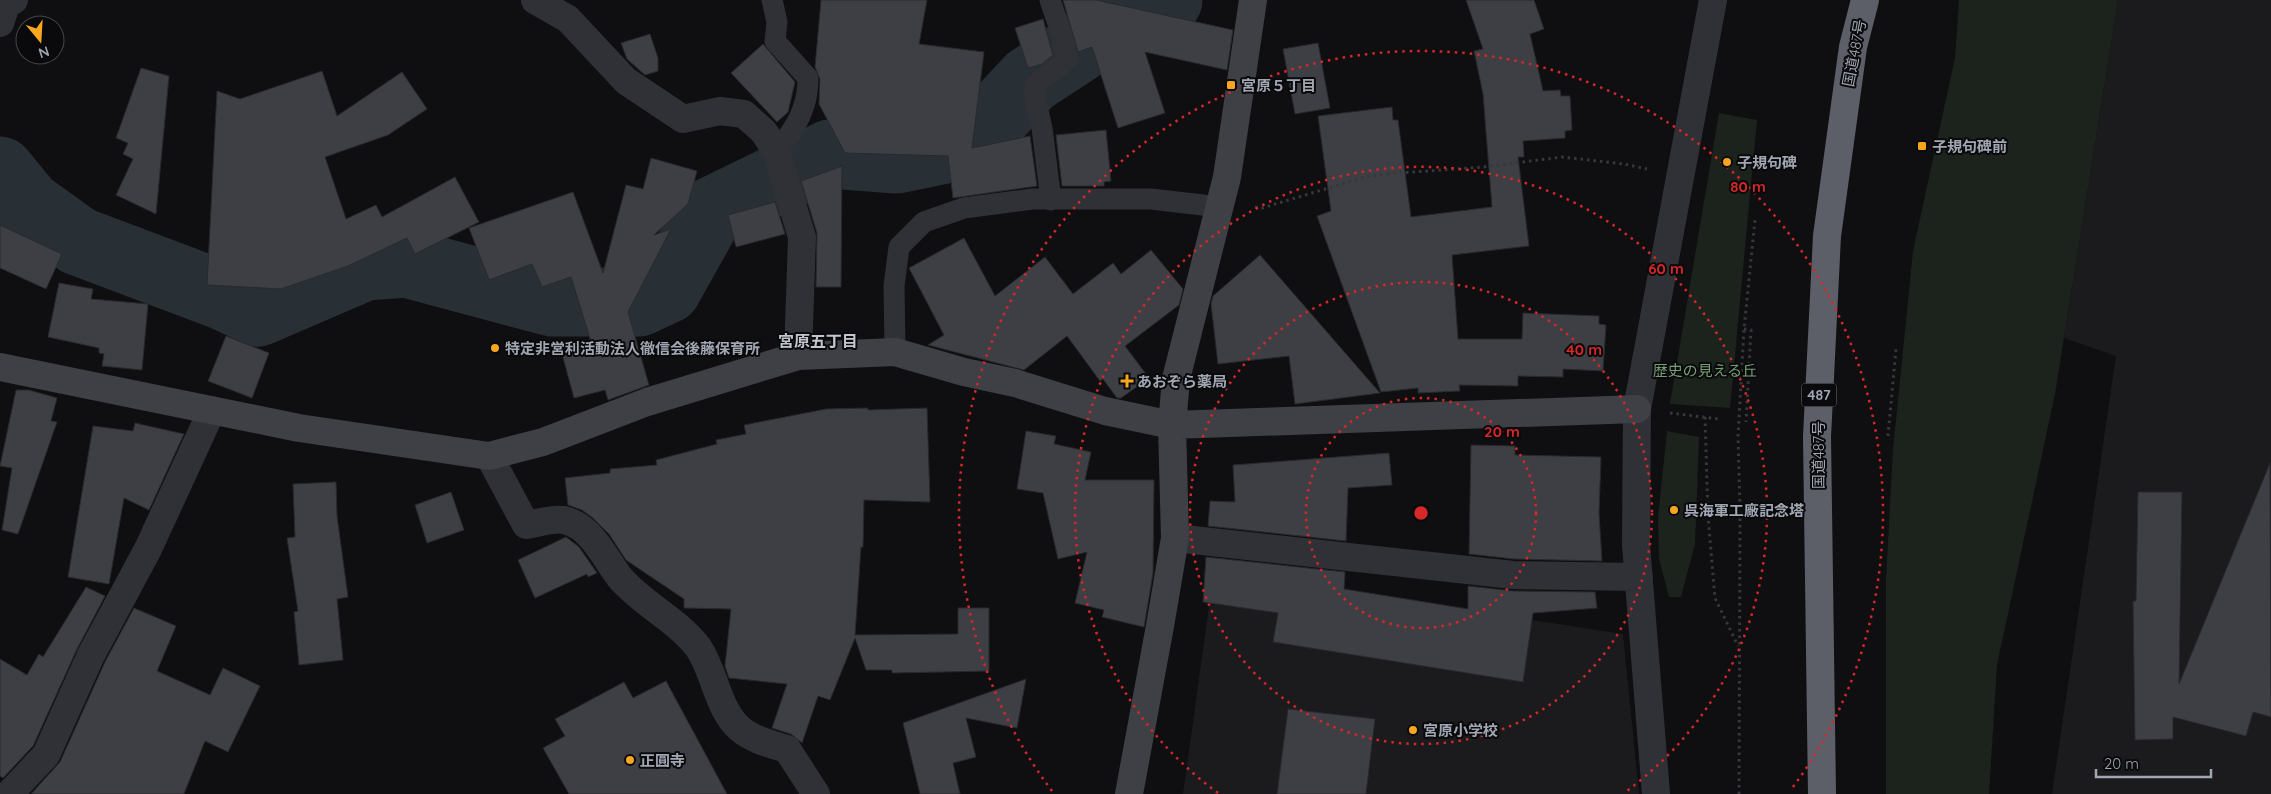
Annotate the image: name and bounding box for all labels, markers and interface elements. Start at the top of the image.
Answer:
north arrow [15,15,65,65]
street label: 国道487号 [1838,18,1870,88]
text: N [36,42,52,63]
place label: 宮原５丁目 [1241,76,1316,95]
marker: 宮原５丁目 [1225,79,1237,91]
place label: 子規句碑前 [1932,137,2007,156]
marker: 子規句碑前 [1916,140,1928,152]
place label: 子規句碑 [1737,153,1797,172]
marker: 子規句碑 [1721,156,1733,168]
text: 80 m [1730,177,1766,196]
text: 60 m [1648,259,1684,278]
district label: 宮原五丁目 [778,331,858,351]
place label: 特定非営利活動法人徹信会後藤保育所 [505,339,760,358]
text: 40 m [1566,340,1602,359]
marker: 特定非営利活動法人徹信会後藤保育所 [489,342,501,354]
park label: 歴史の見える丘 [1653,361,1757,380]
place label: あおぞら薬局 [1137,372,1227,391]
marker: あおぞら薬局 [1121,375,1133,387]
road number: 487 [1802,384,1836,406]
street label: 国道487号 [1809,421,1828,489]
text: 20 m [1484,422,1520,441]
place label: 呉海軍工廠記念塔 [1684,501,1804,520]
centre of rings [1412,504,1430,522]
marker: 呉海軍工廠記念塔 [1668,504,1680,516]
place label: 宮原小学校 [1423,721,1498,740]
marker: 宮原小学校 [1407,724,1419,736]
scale bar [2096,746,2211,778]
place label: 正圓寺 [640,751,685,770]
marker: 正圓寺 [624,754,636,766]
text: 20 m [2104,754,2139,773]

